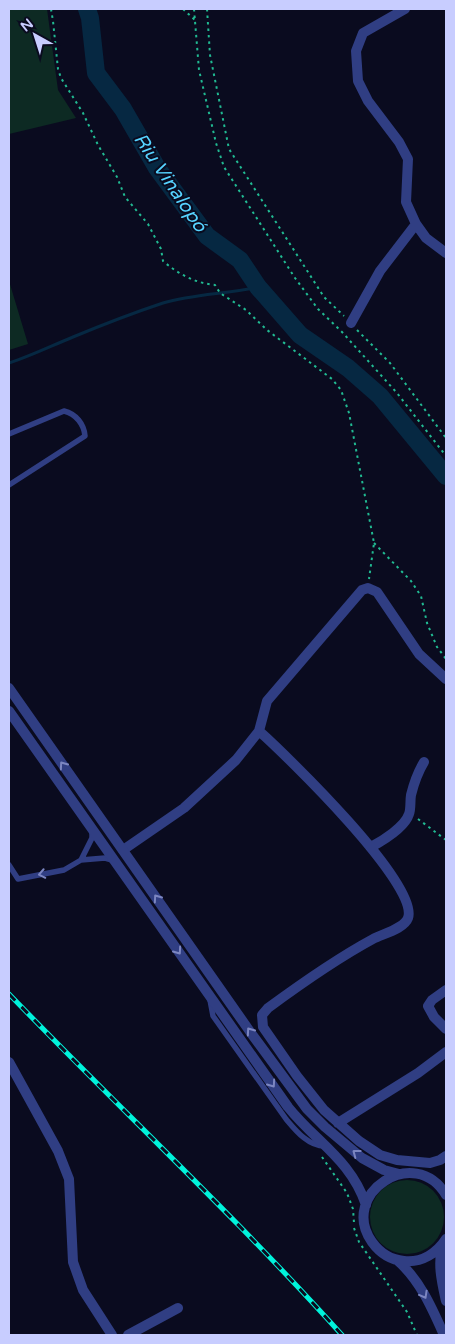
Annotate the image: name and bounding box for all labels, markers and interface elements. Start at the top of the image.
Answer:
north arrow [10,10,60,60]
text: N [17,15,37,35]
water label: Riu Vinalopó [129,129,212,237]
one-way arrow [60,761,69,771]
one-way arrow [38,869,47,879]
one-way arrow [154,894,163,904]
one-way arrow [172,945,181,955]
one-way arrow [247,1027,256,1037]
one-way arrow [266,1078,275,1088]
one-way arrow [352,1150,362,1159]
one-way arrow [418,1290,428,1299]

